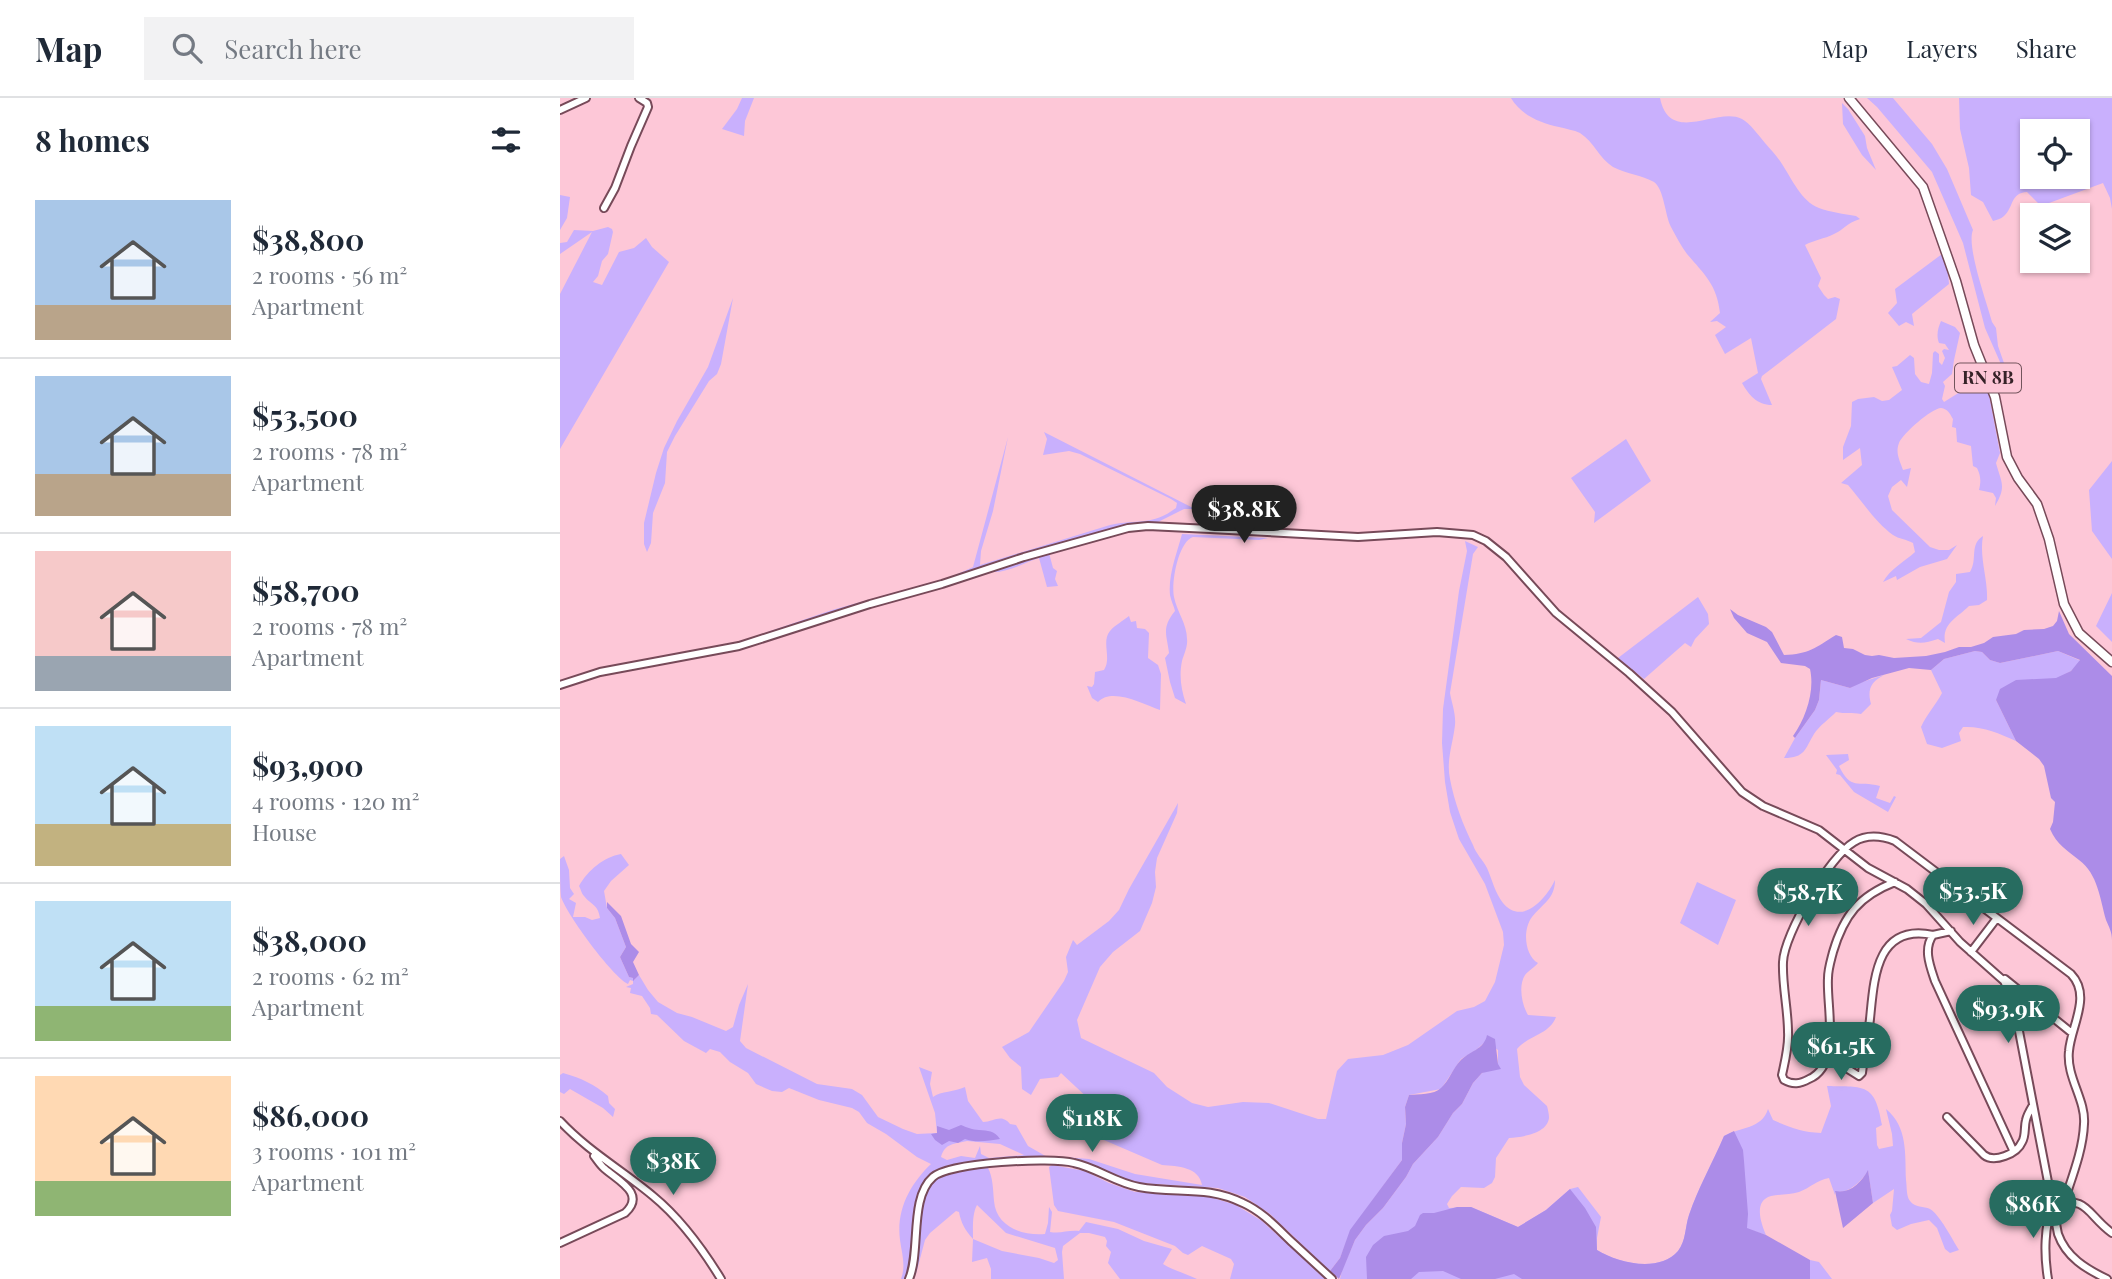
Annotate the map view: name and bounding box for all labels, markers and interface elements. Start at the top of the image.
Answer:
search box [144,17,634,80]
text: Map [35,26,102,70]
icon: search [168,29,206,67]
text: Search here [224,31,362,66]
text: Map [1822,32,1868,64]
text: Layers [1906,32,1978,64]
text: Share [2016,32,2077,64]
map controls [2020,119,2090,273]
button: locate [2020,119,2090,189]
text: 8 homes [35,120,150,160]
icon: filters [487,121,525,159]
button: layers [2020,203,2090,273]
text: $38,800 [252,219,364,259]
icon: home [91,228,175,312]
text: 2 rooms · 56 m² [252,259,407,290]
text: Apartment [252,290,364,321]
road number: RN 8B [1955,364,2021,392]
text: $53,500 [252,395,358,435]
icon: home [91,404,175,488]
text: 2 rooms · 78 m² [252,435,407,466]
text: Apartment [252,466,364,497]
pin: $38.8K [1187,486,1301,545]
text: $38.8K [1208,492,1280,523]
text: $58,700 [252,570,360,610]
icon: home [91,579,175,663]
text: 2 rooms · 78 m² [252,610,407,641]
text: Apartment [252,641,364,672]
text: $93,900 [252,745,364,785]
icon: home [91,754,175,838]
text: 4 rooms · 120 m² [252,785,420,816]
text: House [252,816,317,847]
pin: $58.7K [1751,868,1865,928]
pin: $53.5K [1916,868,2030,927]
text: $53.5K [1939,874,2007,905]
text: $58.7K [1773,875,1843,906]
text: $38,000 [252,920,367,960]
icon: home [91,929,175,1013]
text: 2 rooms · 62 m² [252,960,409,991]
pin: $93.9K [1951,986,2065,1045]
text: Apartment [252,991,364,1022]
text: $93.9K [1972,992,2044,1023]
pin: $61.5K [1784,1023,1898,1082]
text: $61.5K [1807,1029,1875,1060]
pin: $118K [1043,1094,1141,1154]
text: $86,000 [252,1095,369,1135]
text: $118K [1062,1101,1122,1132]
icon: home [91,1104,175,1188]
text: 3 rooms · 101 m² [252,1135,416,1166]
pin: $38K [632,1138,714,1197]
text: $38K [646,1144,700,1175]
text: Apartment [252,1166,364,1197]
pin: $86K [1992,1180,2074,1240]
text: $86K [2005,1187,2061,1218]

